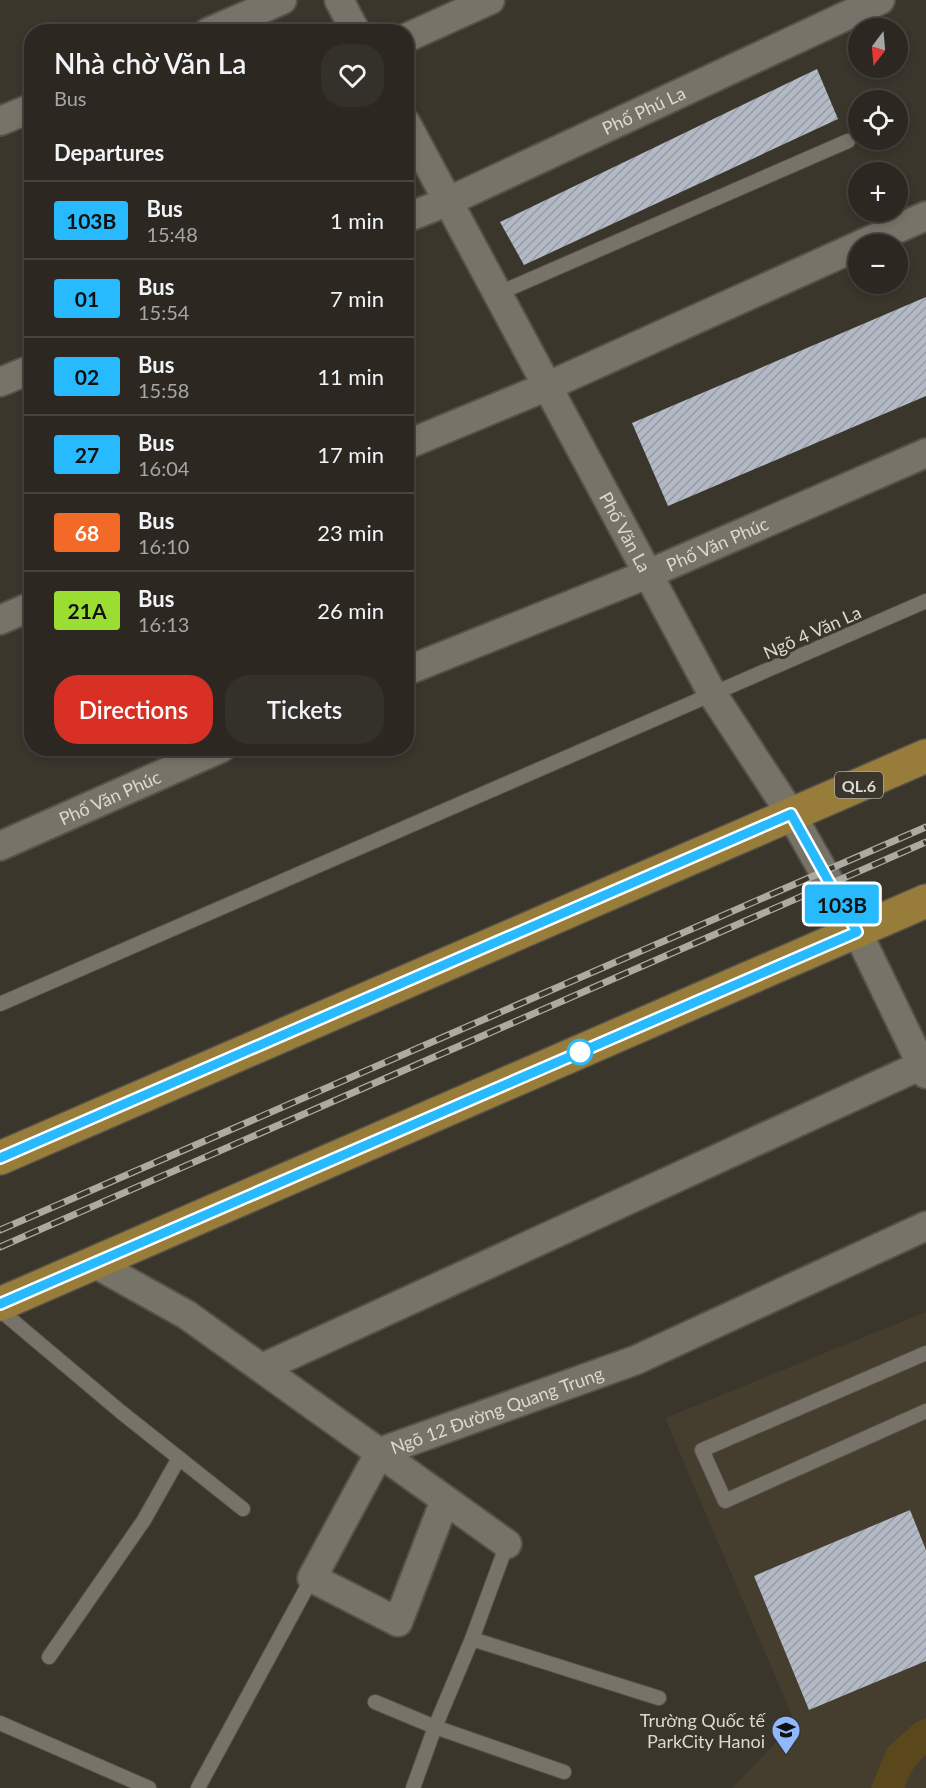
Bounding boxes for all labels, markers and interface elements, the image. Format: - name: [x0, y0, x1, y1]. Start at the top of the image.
- north arrow: [848, 18, 908, 78]
- map controls: [848, 18, 908, 294]
- button: heart: [321, 44, 384, 107]
- text: Nhà chờ Văn La: [54, 46, 246, 80]
- street label: Phố Phú La: [599, 81, 689, 139]
- text: Bus: [54, 86, 87, 110]
- button: locate: [848, 90, 908, 150]
- text: Departures: [54, 139, 164, 166]
- button: +: [848, 162, 908, 222]
- text: Bus: [146, 195, 183, 222]
- text: 1 min: [330, 207, 384, 234]
- text: 103B: [66, 208, 116, 233]
- text: 15:48: [146, 222, 198, 246]
- button: −: [848, 234, 908, 294]
- text: Bus: [138, 273, 174, 300]
- text: 7 min: [330, 285, 384, 312]
- text: 01: [75, 286, 99, 311]
- text: 15:54: [138, 300, 189, 324]
- text: Bus: [138, 351, 174, 378]
- text: 11 min: [317, 363, 384, 390]
- text: 02: [75, 364, 99, 389]
- text: 15:58: [138, 378, 189, 402]
- text: Bus: [138, 429, 174, 456]
- text: 17 min: [317, 441, 384, 468]
- text: 27: [75, 442, 99, 467]
- text: 16:04: [138, 456, 189, 480]
- street label: Phố Văn La: [595, 488, 656, 576]
- text: Bus: [138, 507, 174, 534]
- street label: Phố Văn Phúc: [663, 512, 772, 576]
- text: 23 min: [317, 519, 384, 546]
- text: 68: [75, 520, 99, 545]
- text: 16:10: [138, 534, 189, 558]
- text: Bus: [138, 585, 174, 612]
- text: 26 min: [317, 597, 384, 624]
- text: 21A: [68, 598, 106, 623]
- street label: Ngõ 4 Văn La: [760, 601, 864, 663]
- text: 16:13: [138, 612, 189, 636]
- button: Directions: [54, 675, 213, 744]
- button: Tickets: [225, 675, 384, 744]
- street label: Phố Văn Phúc: [55, 765, 164, 830]
- road number: QL.6: [835, 772, 883, 798]
- line badge: 103B: [800, 884, 884, 924]
- text: 103B: [817, 892, 867, 917]
- unlabelled marker: [567, 1039, 593, 1065]
- street label: Ngõ 12 Đường Quang Trung: [387, 1362, 606, 1458]
- place label: Trường Quốc tế ParkCity Hanoi: [640, 1709, 766, 1752]
- school or university icon: Trường Quốc tế ParkCity Hanoi: [770, 1714, 802, 1756]

